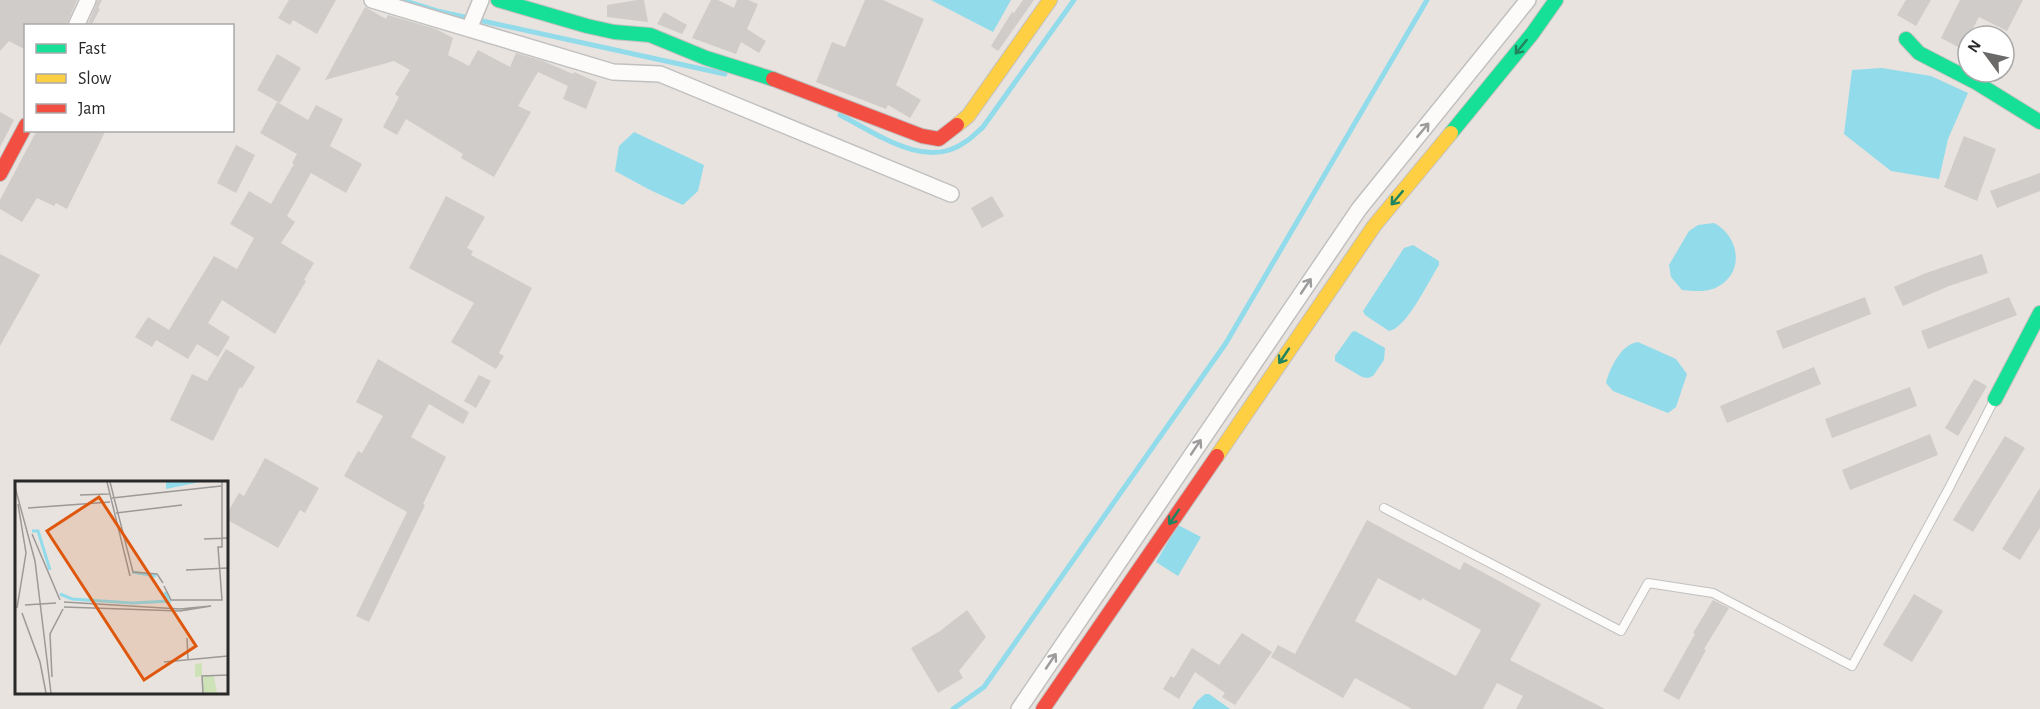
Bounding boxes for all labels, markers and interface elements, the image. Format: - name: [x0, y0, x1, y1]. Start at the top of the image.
- legend: [24, 24, 234, 132]
- north arrow: [1956, 24, 2016, 84]
- text: N: [1965, 37, 1984, 55]
- one-way arrow: [1514, 39, 1528, 54]
- text: Fast: [78, 40, 106, 58]
- text: Slow: [78, 70, 111, 88]
- text: Jam: [78, 100, 106, 118]
- one-way arrow: [1416, 122, 1429, 138]
- one-way arrow: [1390, 190, 1404, 205]
- one-way arrow: [1300, 278, 1312, 295]
- one-way arrow: [1278, 348, 1290, 364]
- one-way arrow: [1190, 439, 1203, 456]
- inset map: [15, 481, 228, 694]
- one-way arrow: [1168, 509, 1180, 525]
- one-way arrow: [1045, 652, 1058, 669]

